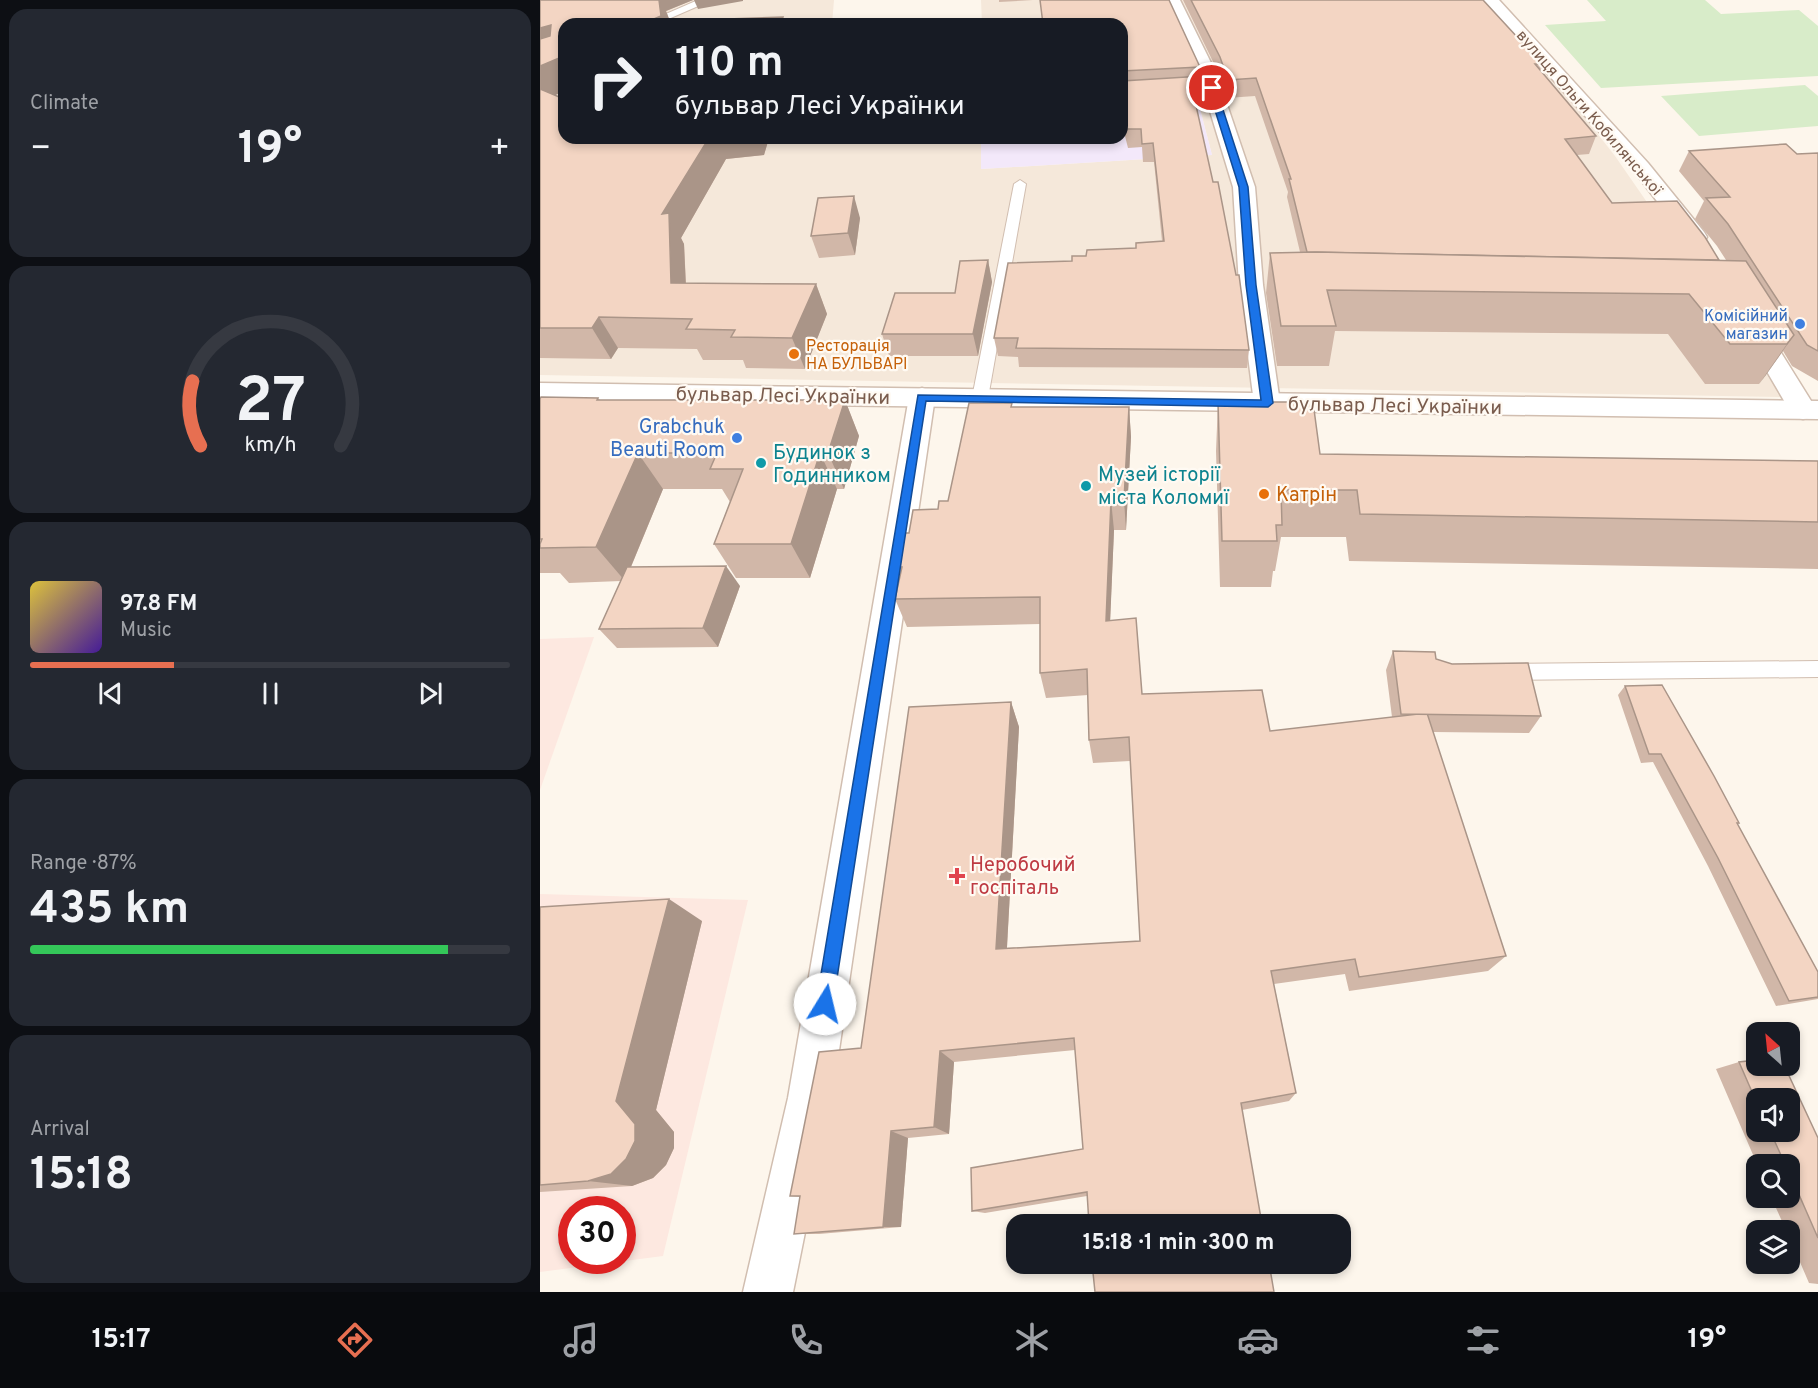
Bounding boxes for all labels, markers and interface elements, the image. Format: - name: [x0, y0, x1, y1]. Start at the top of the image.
- street label: вулиця Ольги Кобилянської: [1511, 26, 1666, 201]
- text: 110 m: [675, 38, 784, 91]
- icon: right: [576, 42, 654, 120]
- pin: [1186, 62, 1237, 113]
- icon: arrive: [1195, 71, 1228, 104]
- text: бульвар Лесі Українки: [675, 90, 965, 124]
- text: Climate: [30, 91, 99, 117]
- text: 19°: [238, 122, 302, 179]
- text: −: [30, 129, 51, 171]
- text: +: [489, 129, 510, 171]
- place label: Комісійний магазин: [1704, 307, 1788, 345]
- marker: Комісійний магазин: [1793, 317, 1807, 331]
- place label: Ресторація НА БУЛЬВАРІ: [806, 337, 908, 375]
- marker: Ресторація НА БУЛЬВАРІ: [787, 347, 801, 361]
- text: 27: [234, 366, 306, 445]
- street label: бульвар Лесі Українки: [676, 382, 890, 412]
- street label: бульвар Лесі Українки: [1288, 392, 1502, 422]
- place label: Grabchuk Beauti Room: [610, 415, 725, 464]
- marker: Grabchuk Beauti Room: [730, 431, 744, 445]
- text: km/h: [244, 433, 296, 460]
- place label: Будинок з Годинником: [773, 441, 891, 490]
- marker: Будинок з Годинником: [754, 456, 768, 470]
- place label: Музей історії міста Коломиї: [1098, 463, 1230, 512]
- marker: Музей історії міста Коломиї: [1079, 479, 1093, 493]
- place label: Катрін: [1276, 483, 1337, 509]
- marker: Катрін: [1257, 487, 1271, 501]
- text: 97.8 FM: [120, 591, 197, 618]
- text: Music: [120, 618, 172, 644]
- icon: previous: [94, 677, 127, 710]
- icon: pause: [254, 677, 287, 710]
- icon: next: [414, 677, 447, 710]
- text: Range · 87%: [30, 851, 137, 877]
- place label: Неробочий госпіталь: [970, 853, 1075, 902]
- marker: Неробочий госпіталь: [948, 867, 966, 885]
- text: 435 km: [30, 882, 189, 939]
- position arrow: [793, 972, 857, 1036]
- north arrow: [1746, 1022, 1800, 1076]
- map controls: [1746, 1022, 1800, 1274]
- button: sound: [1746, 1088, 1800, 1142]
- text: Arrival: [30, 1117, 90, 1143]
- text: 15:18: [30, 1148, 133, 1205]
- button: search: [1746, 1154, 1800, 1208]
- speed limit sign: 30: [558, 1196, 636, 1274]
- button: layers: [1746, 1220, 1800, 1274]
- text: 15:18 · 1 min · 300 m: [1083, 1230, 1274, 1257]
- icon: directions: [334, 1319, 376, 1361]
- icon: music: [560, 1319, 602, 1361]
- icon: phone: [785, 1319, 827, 1361]
- icon: climate: [1011, 1319, 1053, 1361]
- icon: car: [1237, 1319, 1279, 1361]
- icon: filters: [1462, 1319, 1504, 1361]
- text: 15:17: [92, 1323, 151, 1357]
- text: 19°: [1688, 1323, 1726, 1357]

